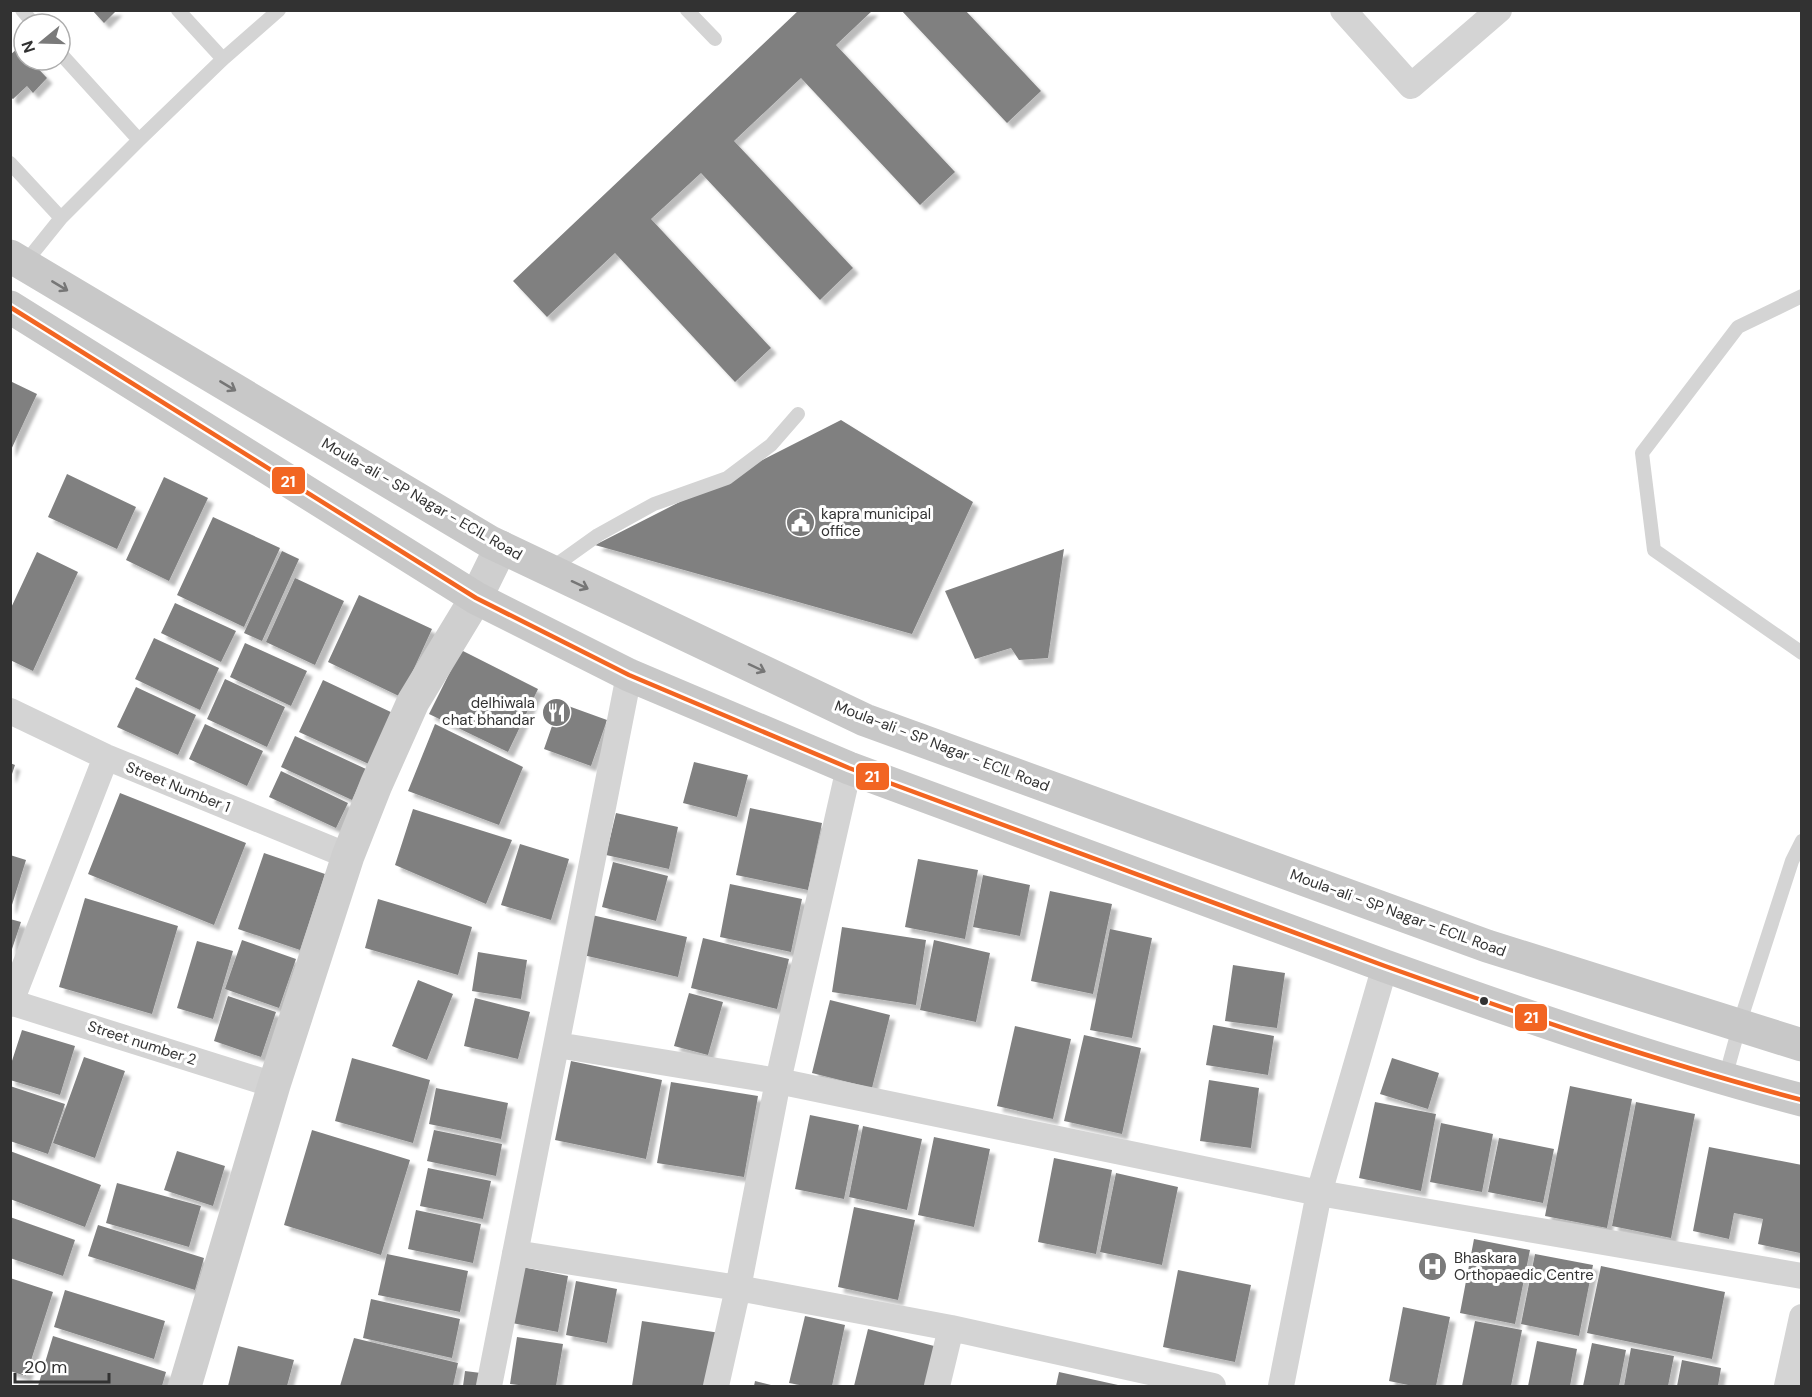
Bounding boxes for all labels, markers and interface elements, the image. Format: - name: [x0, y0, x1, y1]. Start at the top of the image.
- north arrow: [12, 12, 72, 72]
- text: N: [16, 38, 40, 56]
- one-way arrow: [51, 281, 69, 292]
- one-way arrow: [219, 380, 236, 392]
- street label: Moula-ali - SP Nagar - ECIL Road: [318, 433, 526, 565]
- line badge: 21: [271, 466, 306, 495]
- text: 21: [280, 471, 296, 492]
- place label: kapra municipal office: [821, 504, 931, 541]
- public building icon: kapra municipal office: [784, 507, 816, 539]
- one-way arrow: [571, 580, 589, 591]
- one-way arrow: [747, 663, 765, 675]
- place label: delhiwala chat bhandar: [442, 693, 535, 730]
- restaurant icon: delhiwala chat bhandar: [540, 696, 572, 728]
- street label: Moula-ali - SP Nagar - ECIL Road: [832, 696, 1052, 796]
- street label: Street Number 1: [123, 757, 233, 817]
- line badge: 21: [855, 762, 890, 791]
- text: 21: [864, 766, 880, 787]
- street label: Moula-ali - SP Nagar - ECIL Road: [1287, 865, 1509, 961]
- unlabelled marker: [1478, 995, 1490, 1007]
- line badge: 21: [1514, 1003, 1548, 1032]
- text: 21: [1523, 1007, 1539, 1028]
- street label: Street number 2: [85, 1016, 199, 1070]
- place label: Bhaskara Orthopaedic Centre: [1454, 1248, 1594, 1285]
- hospital icon: Bhaskara Orthopaedic Centre: [1417, 1251, 1449, 1283]
- scale bar: [15, 1346, 110, 1384]
- text: 20 m: [24, 1355, 67, 1379]

